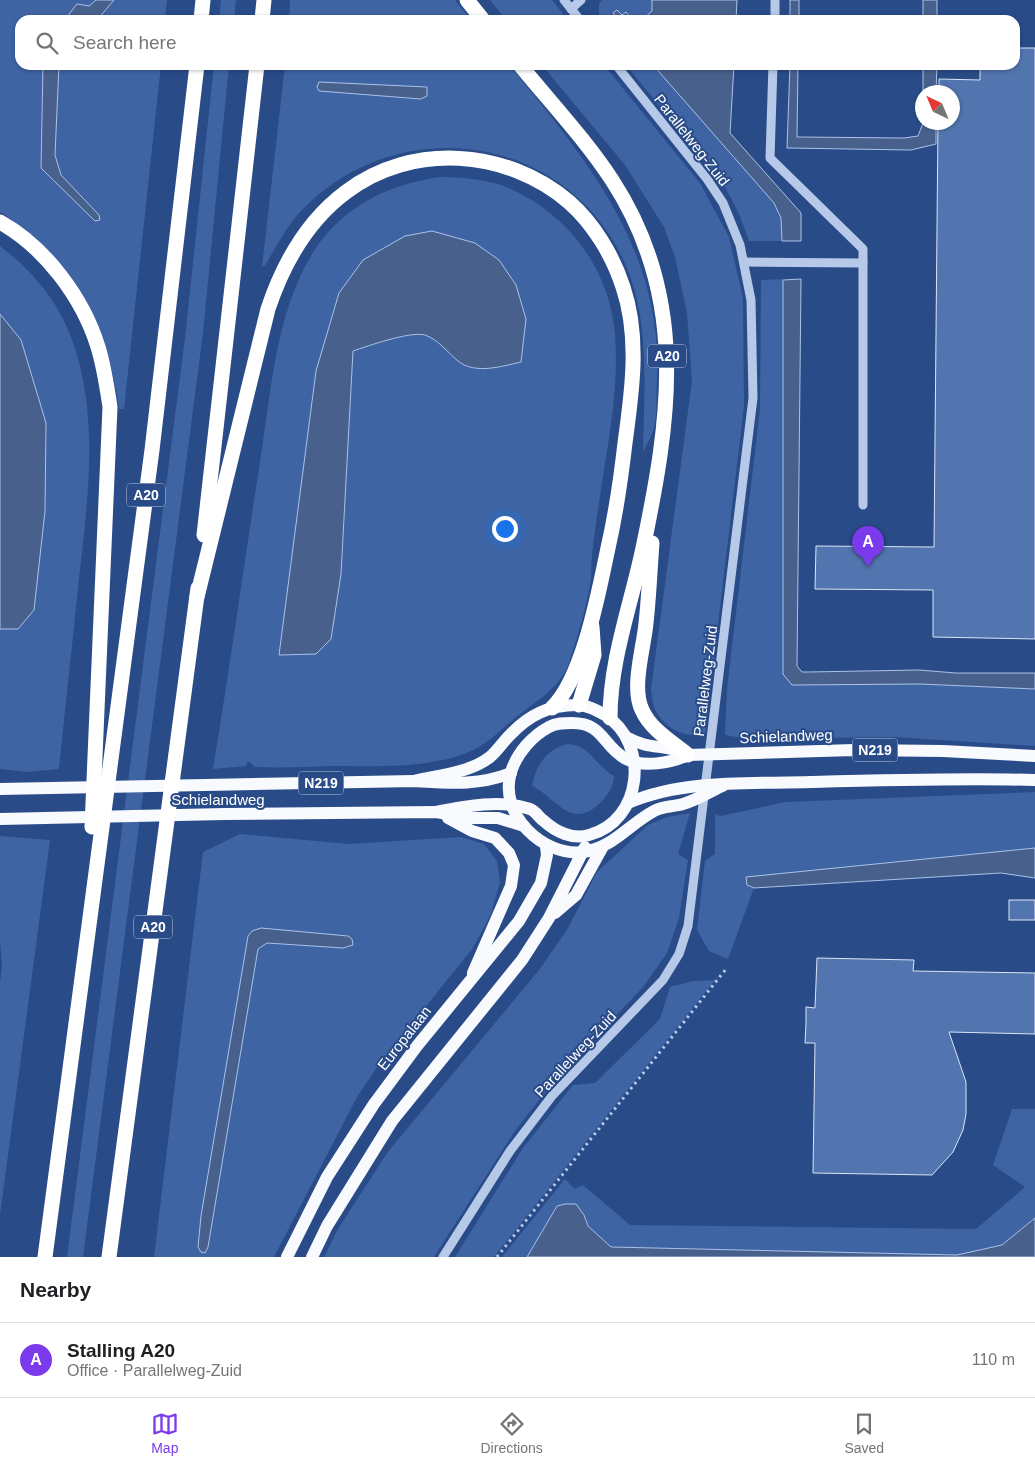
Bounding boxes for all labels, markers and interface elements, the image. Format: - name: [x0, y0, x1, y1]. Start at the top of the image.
- search box: [15, 15, 1020, 70]
- icon: search: [33, 29, 61, 57]
- text: Search here: [73, 32, 177, 53]
- north arrow: [915, 85, 960, 130]
- street label: Parallelweg-Zuid: [651, 91, 733, 189]
- road number: A20: [648, 344, 686, 368]
- road number: A20: [127, 484, 165, 506]
- your location: [492, 516, 518, 542]
- pin: A: [852, 526, 884, 567]
- street label: Parallelweg-Zuid: [690, 625, 720, 737]
- street label: Schielandweg: [739, 726, 833, 746]
- road number: N219: [852, 738, 898, 762]
- road number: N219: [298, 771, 344, 794]
- street label: Schielandweg: [171, 791, 265, 808]
- road number: A20: [134, 916, 172, 939]
- street label: Europalaan: [374, 1003, 434, 1073]
- street label: Parallelweg-Zuid: [531, 1007, 619, 1101]
- text: Nearby: [20, 1278, 91, 1301]
- text: Stalling A20: [67, 1340, 175, 1361]
- text: A: [30, 1351, 42, 1368]
- text: 110 m: [972, 1351, 1015, 1368]
- text: Office · Parallelweg-Zuid: [67, 1362, 242, 1379]
- tab: Map: [151, 1410, 179, 1456]
- tab: Directions: [481, 1410, 543, 1456]
- tab: Saved: [844, 1410, 884, 1456]

